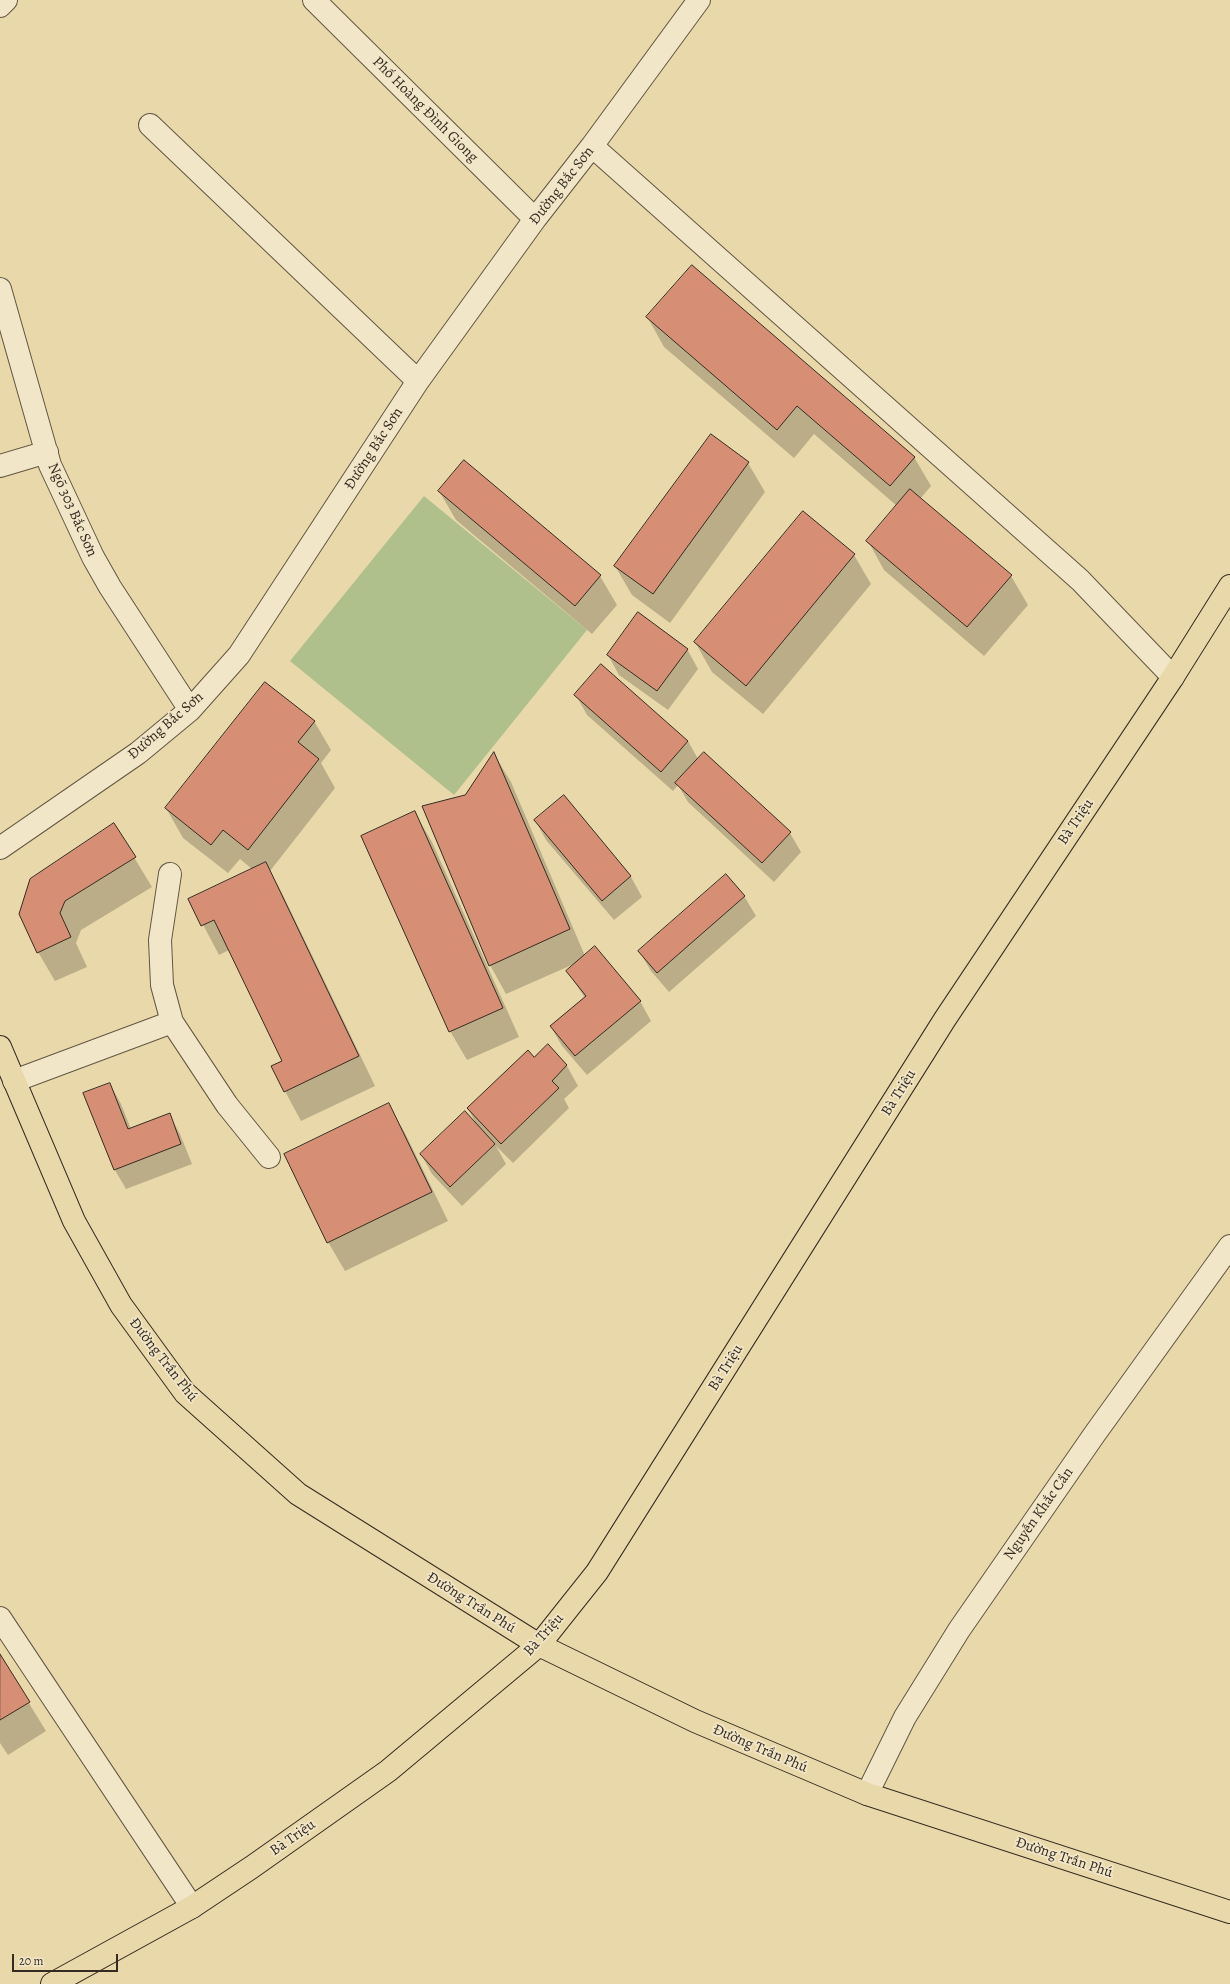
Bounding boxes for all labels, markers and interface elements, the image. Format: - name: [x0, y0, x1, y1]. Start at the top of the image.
- street label: Phố Hoàng Đình Giong: [368, 53, 482, 167]
- street label: Đường Bắc Sơn: [526, 143, 598, 229]
- street label: Đường Bắc Sơn: [341, 405, 407, 493]
- street label: Ngõ 303 Bắc Sơn: [43, 460, 101, 560]
- street label: Đường Bắc Sơn: [124, 688, 208, 764]
- street label: Bà Triệu: [1054, 796, 1098, 848]
- street label: Bà Triệu: [878, 1066, 920, 1120]
- street label: Đường Trần Phú: [125, 1315, 201, 1405]
- street label: Bà Triệu: [705, 1341, 747, 1395]
- street label: Nguyễn Khắc Cần: [1000, 1464, 1078, 1564]
- street label: Đường Trần Phú: [423, 1569, 519, 1637]
- street label: Bà Triệu: [520, 1610, 568, 1660]
- street label: Đường Trần Phú: [710, 1721, 810, 1777]
- street label: Bà Triệu: [267, 1816, 319, 1860]
- street label: Đường Trần Phú: [1013, 1834, 1115, 1882]
- scale bar: [14, 1946, 120, 1972]
- text: 20 m: [19, 1953, 43, 1969]

